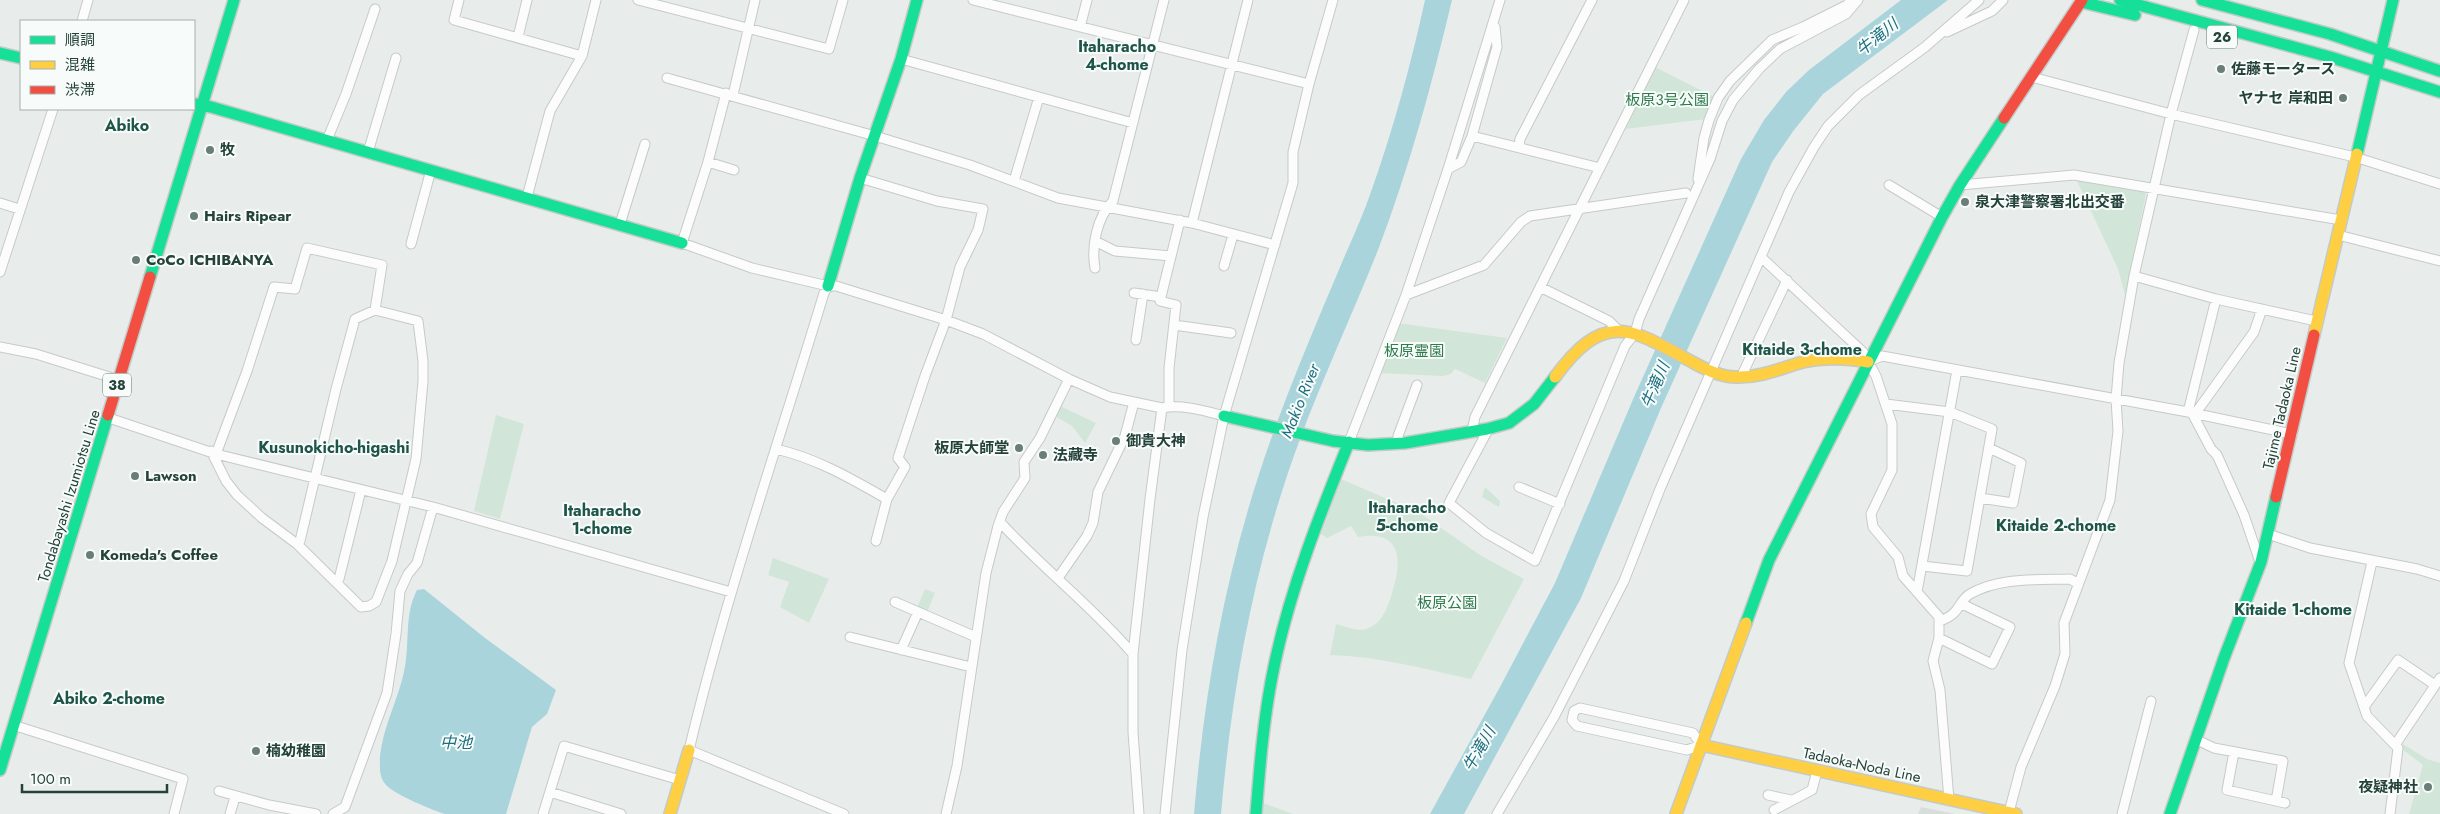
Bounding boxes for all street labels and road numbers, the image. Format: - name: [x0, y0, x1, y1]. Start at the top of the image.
- road number: 26: [2207, 26, 2237, 48]
- street label: Tajime Tadaoka Line: [2257, 344, 2307, 472]
- road number: 38: [103, 374, 131, 396]
- street label: Tondabayashi Izumiotsu Line: [32, 407, 106, 585]
- street label: Tadaoka-Noda Line: [1801, 742, 1923, 788]

